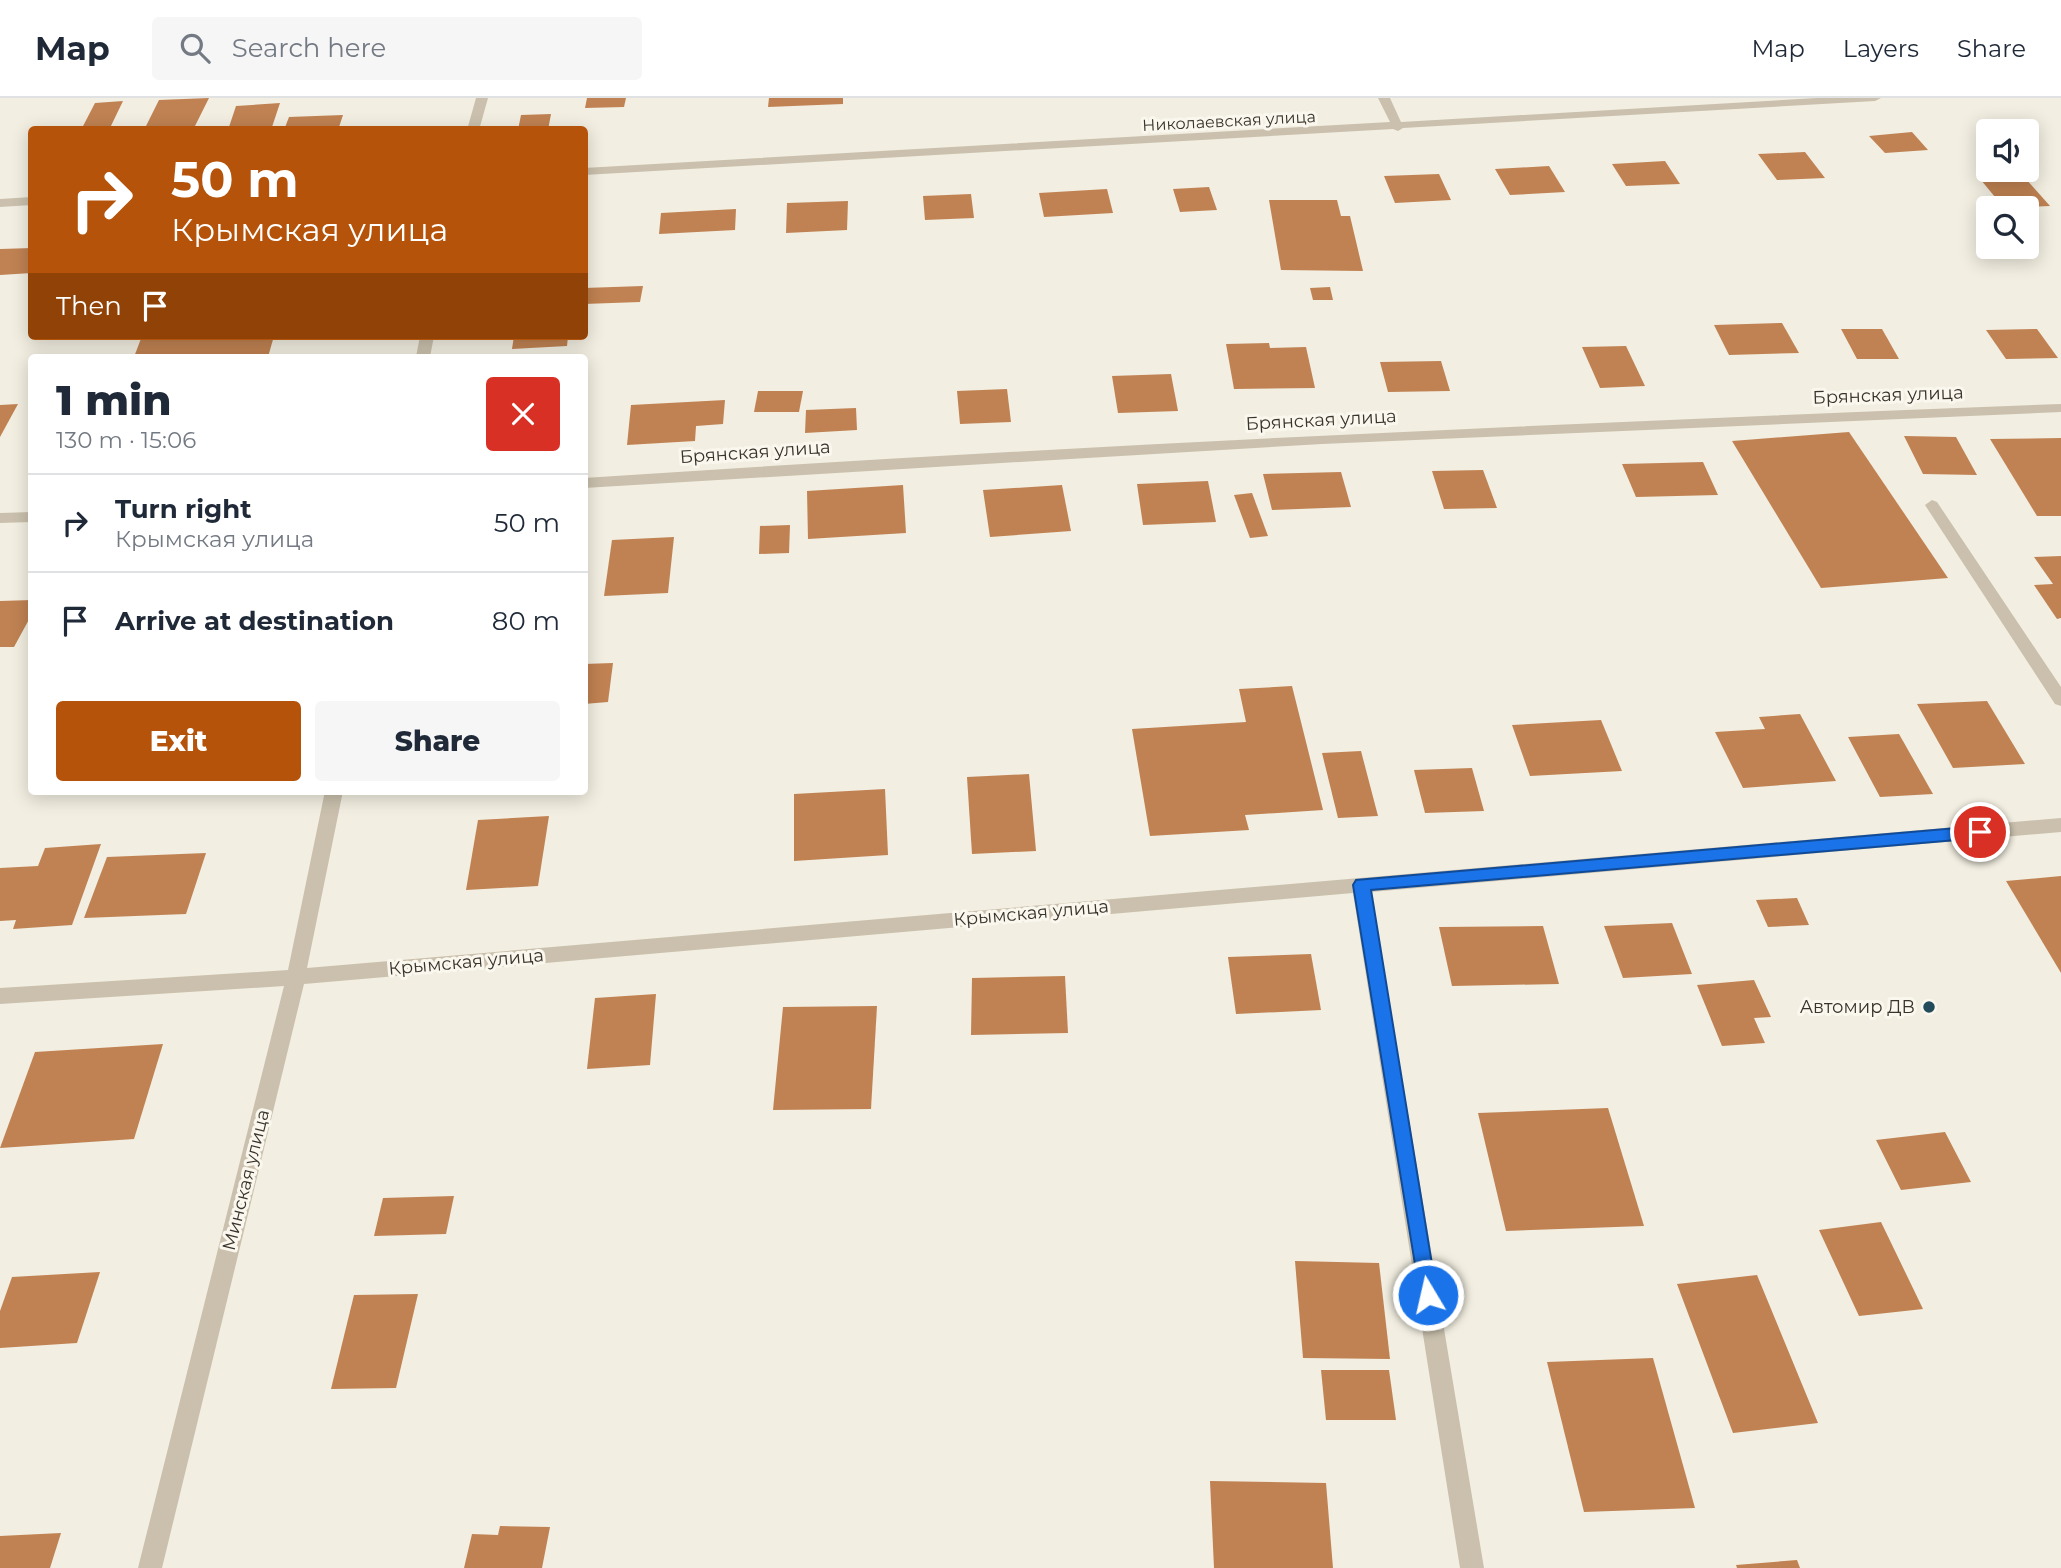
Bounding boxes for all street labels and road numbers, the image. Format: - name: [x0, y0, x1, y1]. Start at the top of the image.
- street label: Николаевская улица: [1142, 107, 1316, 135]
- street label: Брянская улица: [1812, 381, 1964, 409]
- street label: Брянская улица: [1245, 405, 1397, 435]
- street label: Брянская улица: [679, 436, 831, 468]
- street label: Крымская улица: [952, 895, 1110, 931]
- street label: Крымская улица: [387, 944, 545, 980]
- street label: Минская улица: [218, 1107, 274, 1253]

